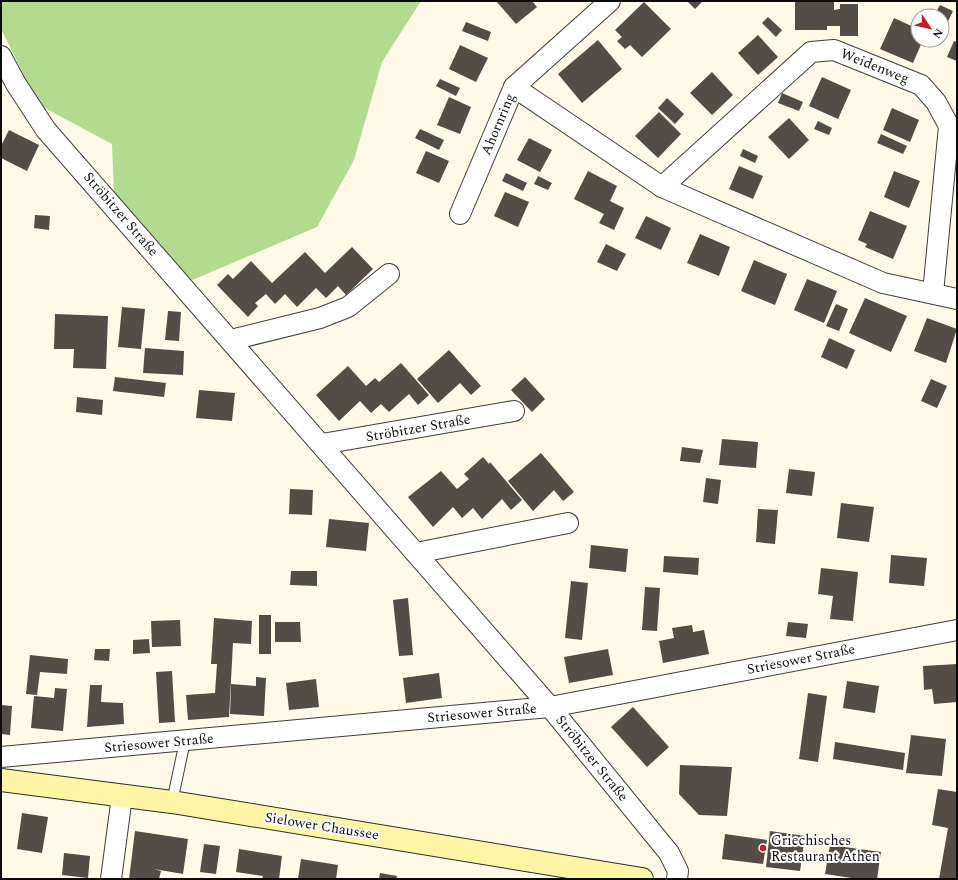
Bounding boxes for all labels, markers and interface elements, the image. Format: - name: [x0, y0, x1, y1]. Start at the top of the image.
- north arrow: [910, 8, 950, 48]
- text: N: [928, 25, 947, 42]
- street label: Weidenweg: [838, 43, 912, 89]
- street label: Ahornring: [476, 90, 520, 158]
- street label: Ströbitzer Straße: [78, 167, 164, 261]
- street label: Ströbitzer Straße: [364, 408, 472, 448]
- street label: Striesower Straße: [745, 638, 857, 680]
- street label: Striesower Straße: [426, 698, 538, 728]
- street label: Ströbitzer Straße: [551, 710, 634, 806]
- street label: Striesower Straße: [103, 728, 215, 758]
- street label: Sielower Chaussee: [264, 807, 381, 845]
- place label: Griechisches Restaurant Athen: [771, 830, 880, 867]
- marker: Griechisches Restaurant Athen: [758, 843, 768, 853]

